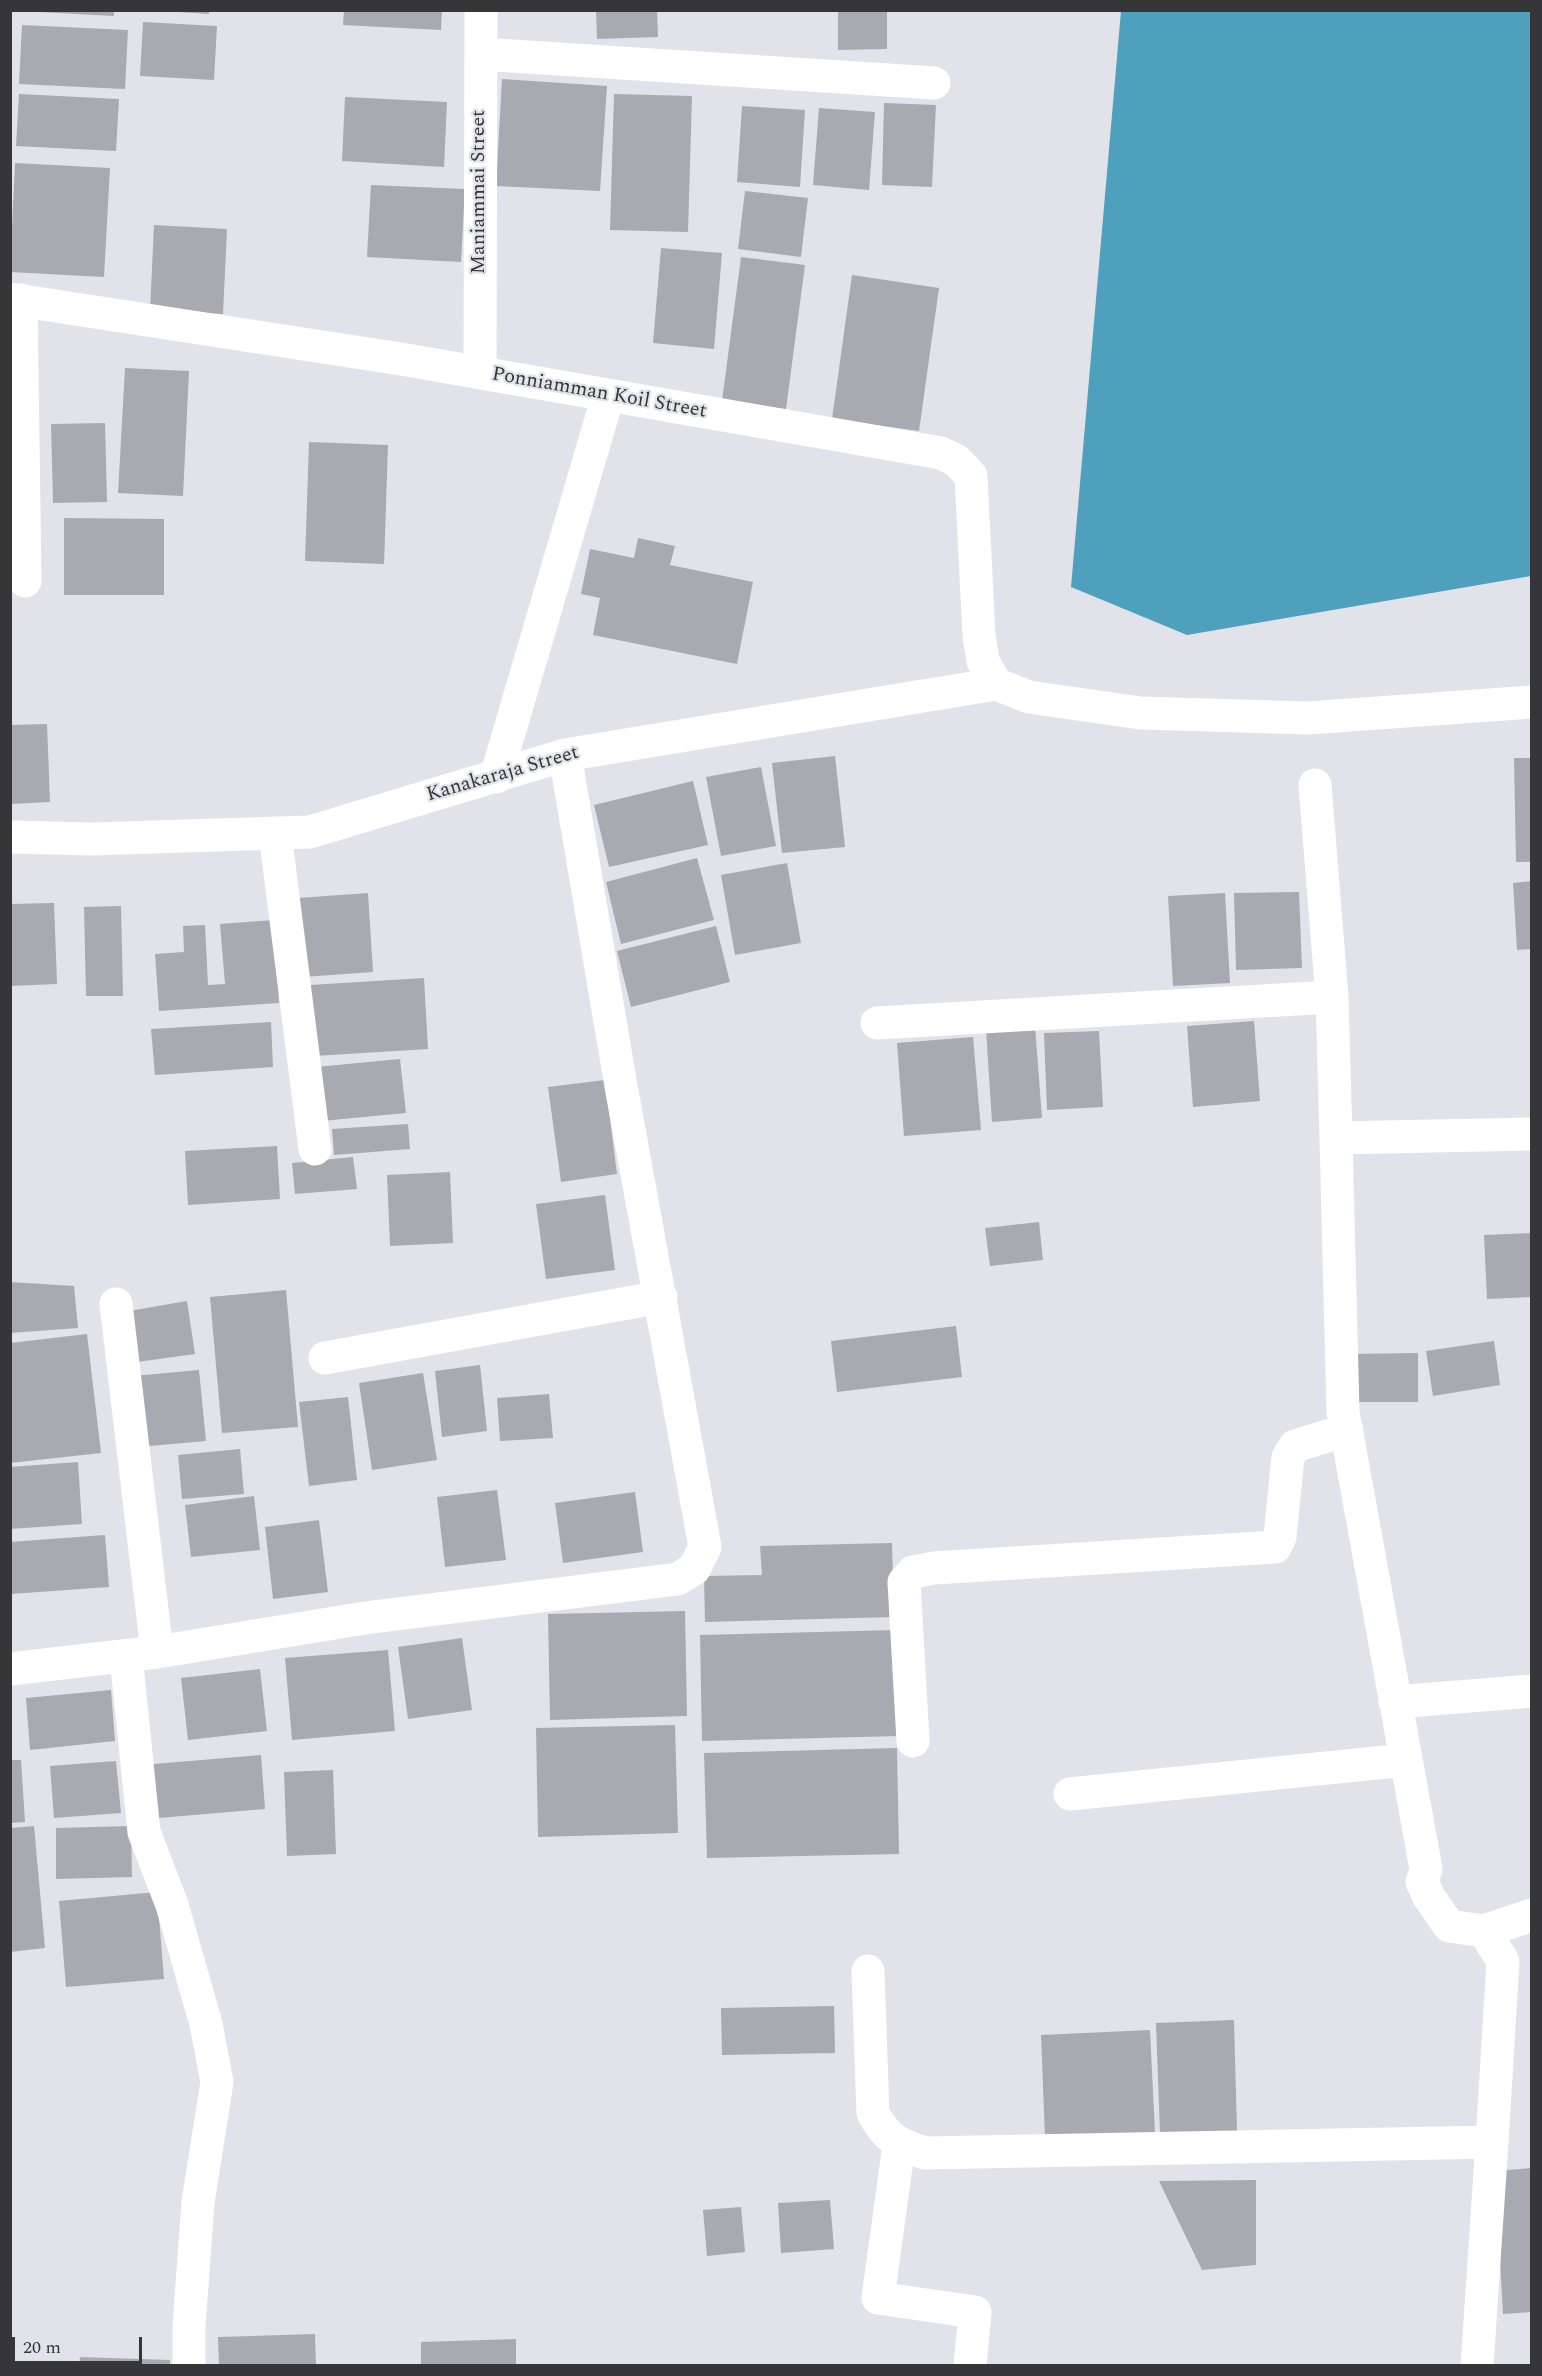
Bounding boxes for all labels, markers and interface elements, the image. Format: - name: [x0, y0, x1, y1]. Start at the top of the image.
- street label: Maniammai Street: [468, 110, 492, 274]
- street label: Ponniamman Koil Street: [490, 363, 708, 425]
- street label: Kanakaraja Street: [424, 742, 582, 808]
- scale bar: [15, 2325, 146, 2363]
- text: 20 m: [23, 2334, 61, 2361]

